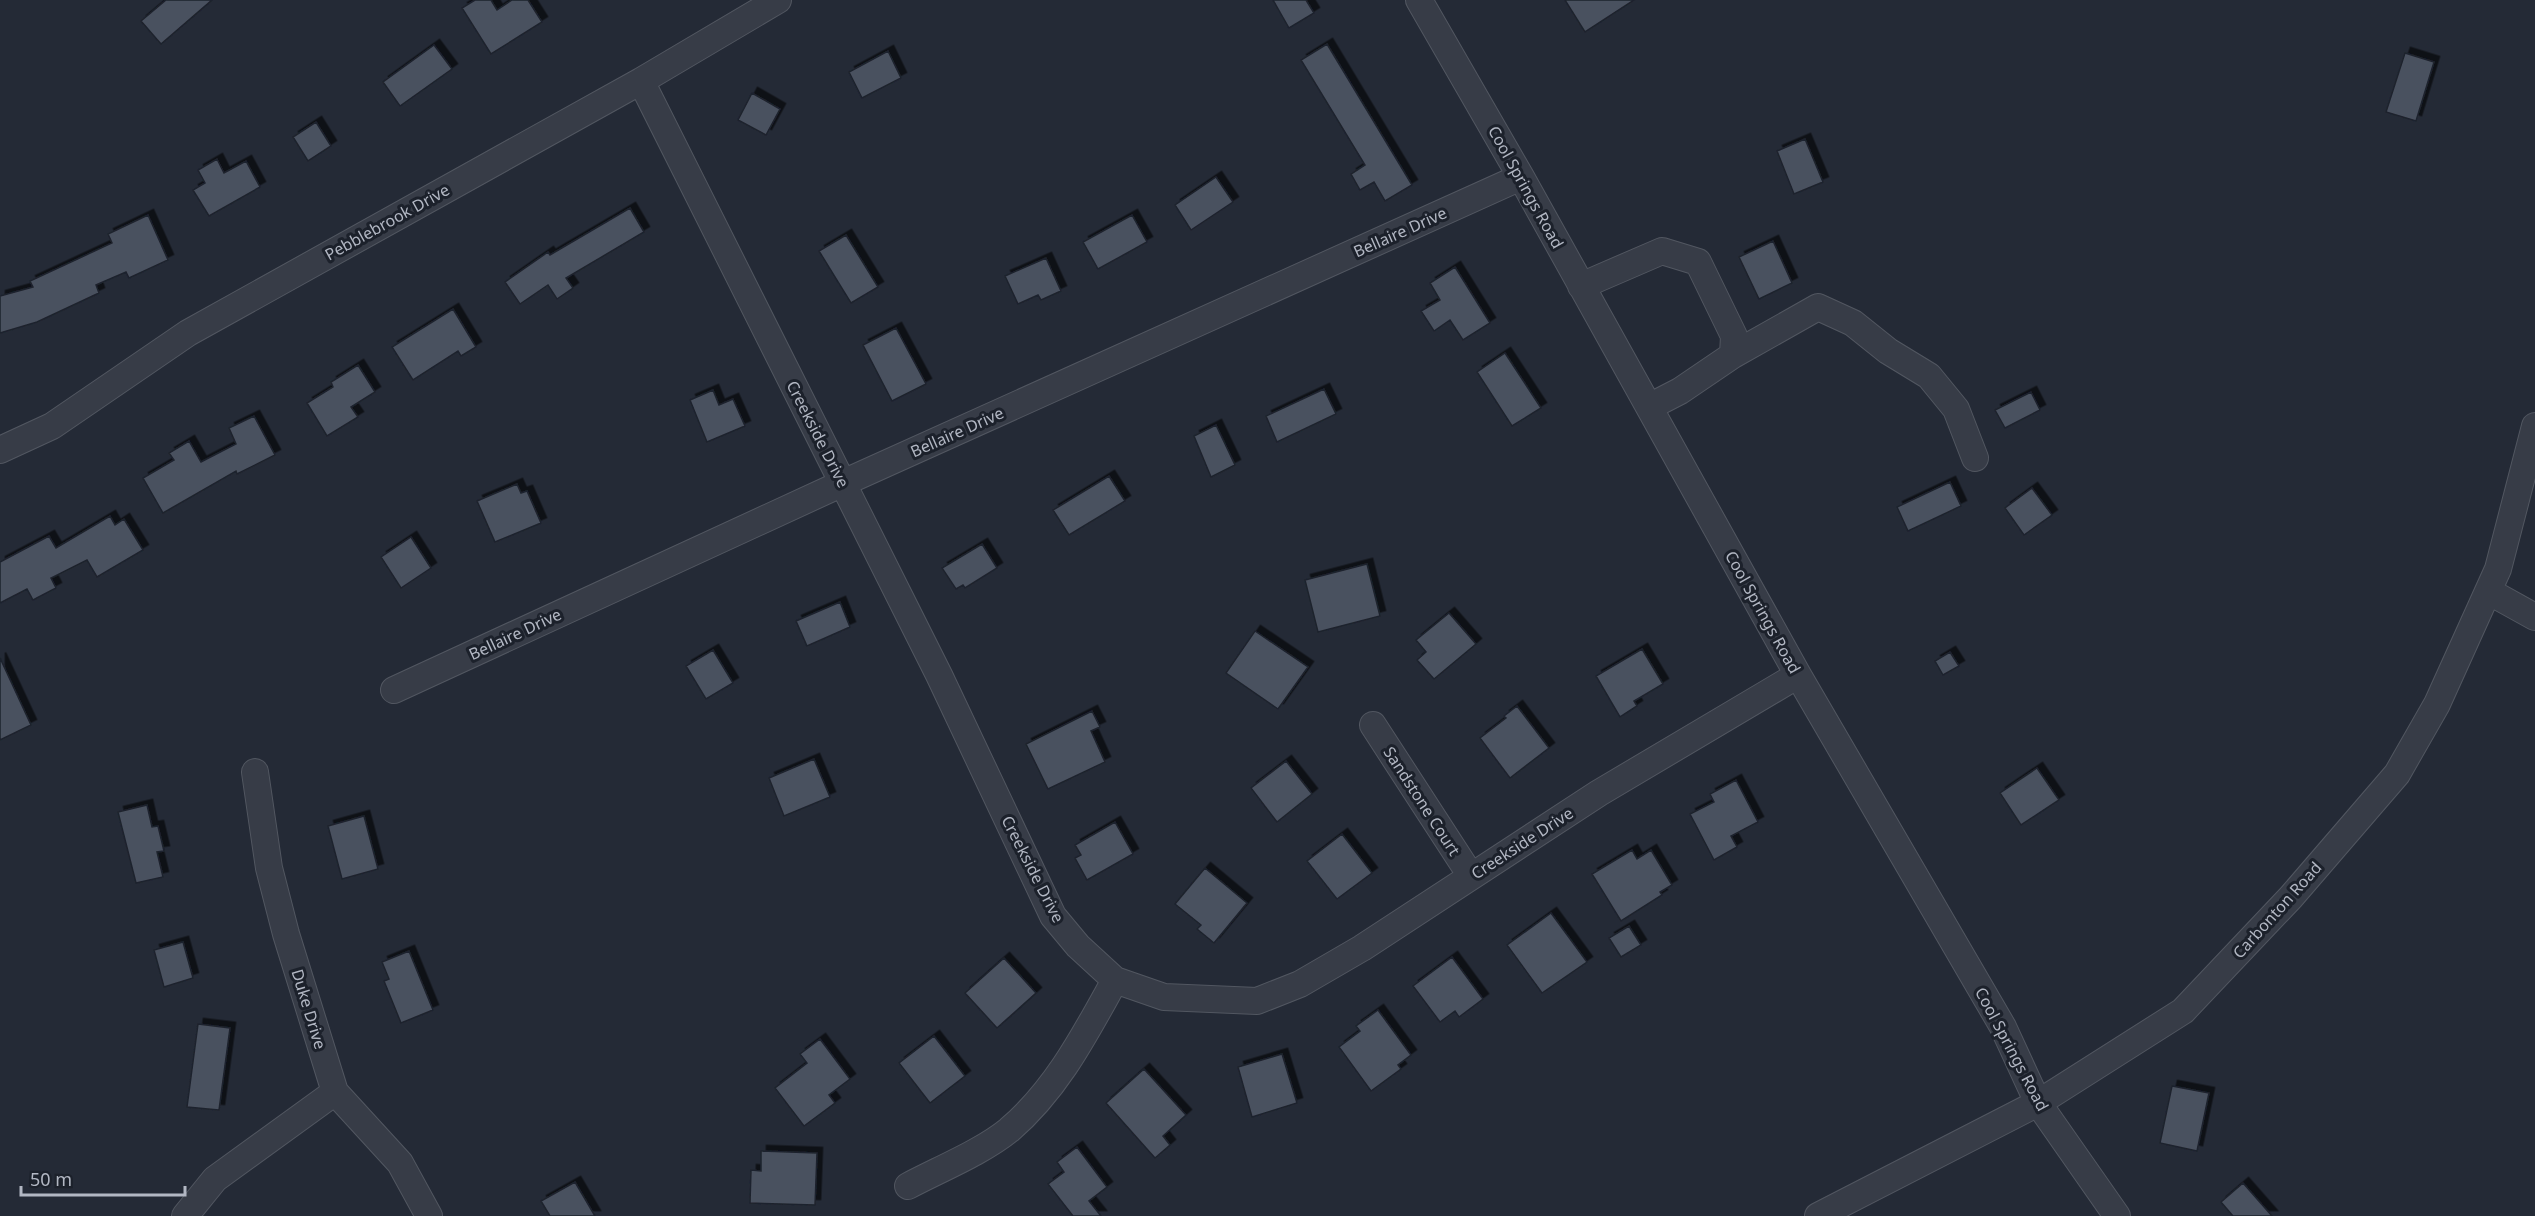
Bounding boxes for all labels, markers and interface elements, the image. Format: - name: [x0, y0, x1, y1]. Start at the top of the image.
- street label: Cool Springs Road: [1483, 122, 1569, 252]
- street label: Pebblebrook Drive: [321, 179, 453, 265]
- street label: Bellaire Drive: [1350, 202, 1450, 262]
- street label: Creekside Drive: [782, 377, 854, 491]
- street label: Bellaire Drive: [907, 402, 1007, 462]
- street label: Cool Springs Road: [1720, 547, 1806, 677]
- street label: Bellaire Drive: [465, 603, 565, 665]
- street label: Sandstone Court: [1379, 742, 1466, 860]
- street label: Creekside Drive: [1467, 802, 1577, 884]
- street label: Creekside Drive: [997, 812, 1069, 926]
- street label: Carbonton Road: [2228, 857, 2326, 963]
- street label: Duke Drive: [286, 966, 332, 1052]
- street label: Cool Springs Road: [1970, 983, 2054, 1115]
- scale bar: [21, 1159, 184, 1197]
- text: 50 m: [30, 1167, 72, 1191]

